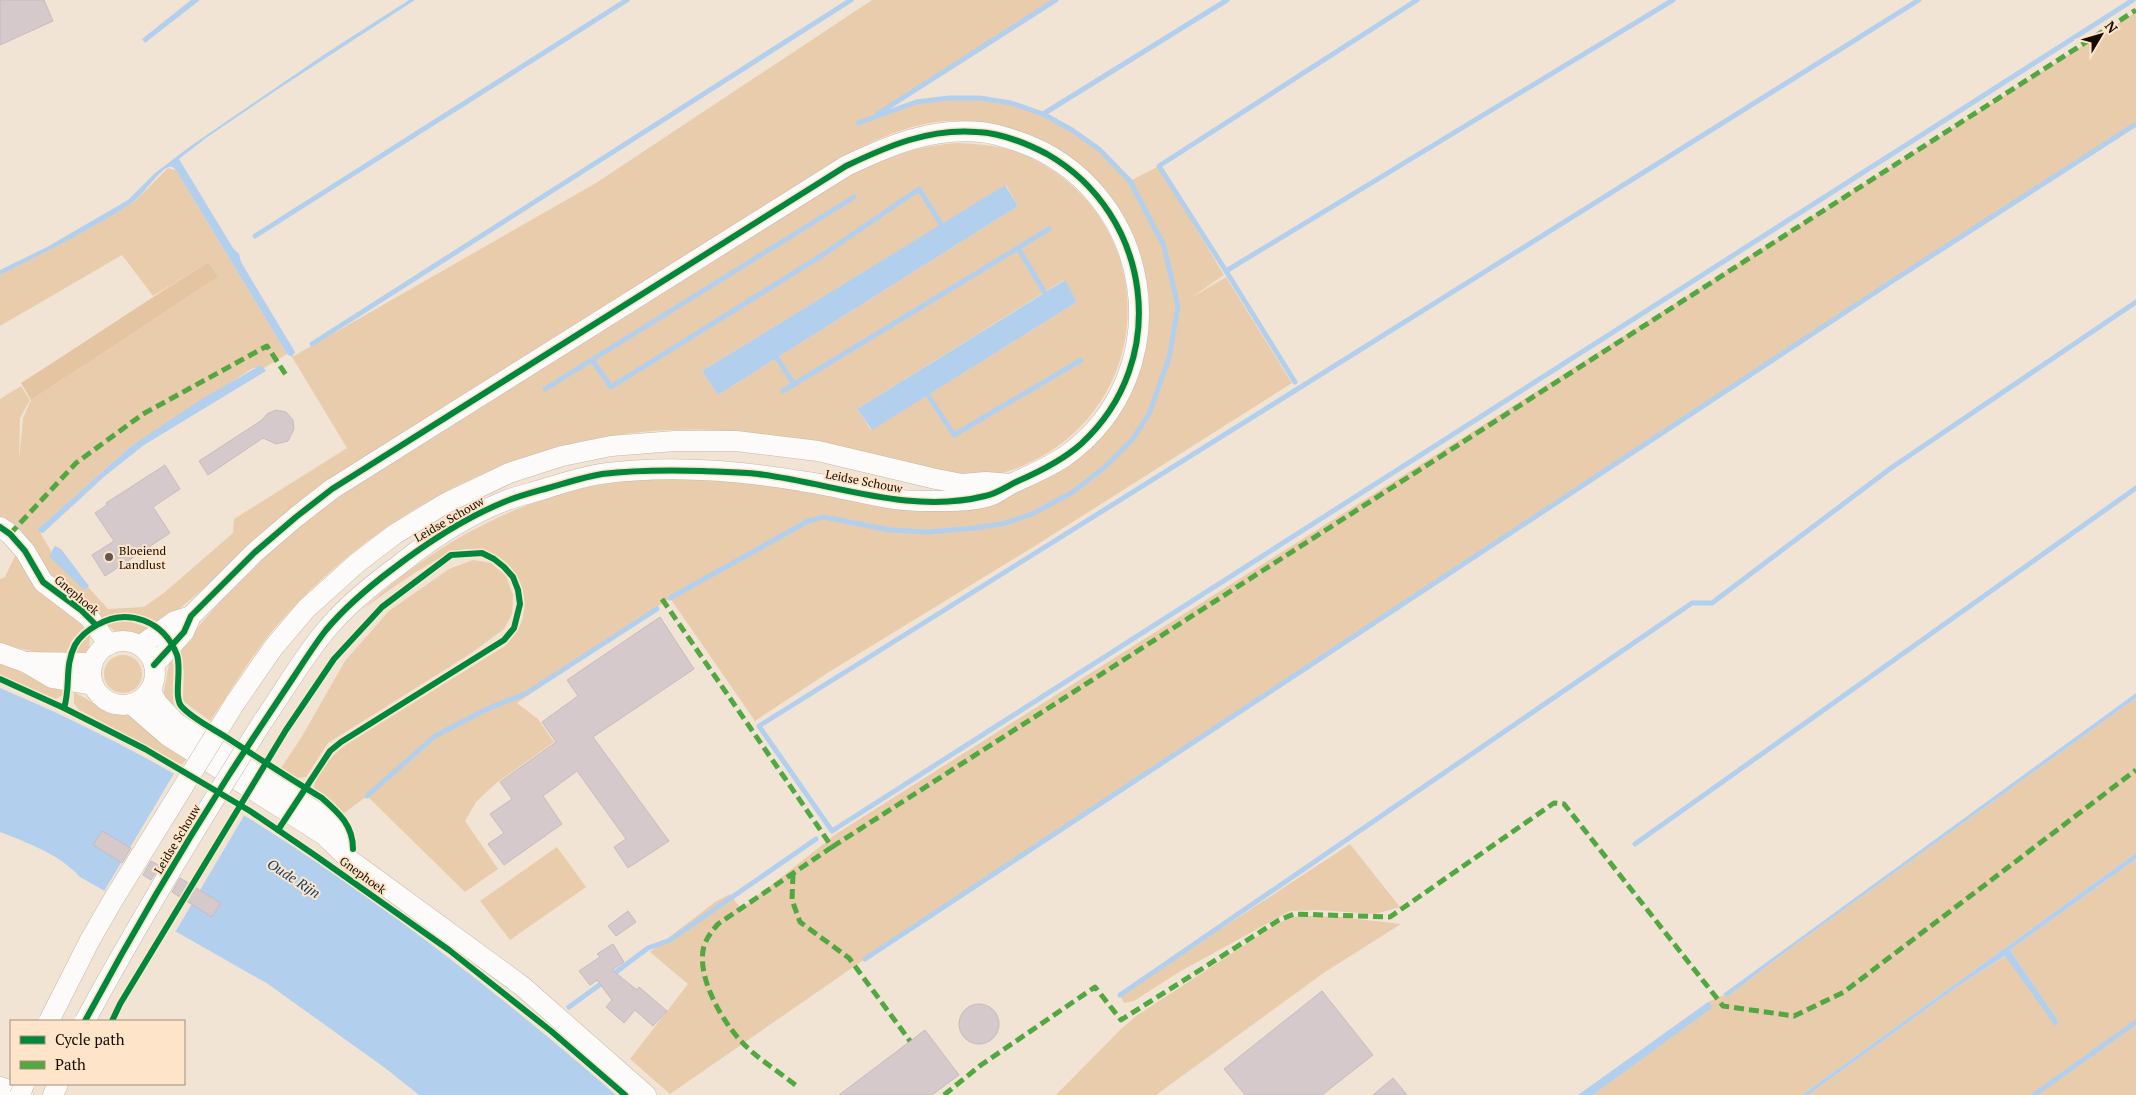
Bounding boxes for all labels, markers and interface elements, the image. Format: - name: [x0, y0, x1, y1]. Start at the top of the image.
- north arrow: [2076, 10, 2126, 60]
- text: N: [2101, 17, 2123, 37]
- street label: Leidse Schouw: [824, 466, 904, 496]
- street label: Leidse Schouw: [411, 493, 487, 545]
- place label: Bloeiend Landlust: [119, 543, 166, 572]
- marker: Bloeiend Landlust: [103, 551, 115, 563]
- street label: Gnephoek: [51, 572, 103, 619]
- street label: Leidse Schouw: [150, 801, 204, 876]
- street label: Gnephoek: [337, 853, 390, 897]
- water label: Oude Rijn: [264, 854, 324, 902]
- legend: [10, 1020, 185, 1085]
- text: Cycle path: [55, 1029, 125, 1049]
- text: Path: [55, 1054, 86, 1074]

